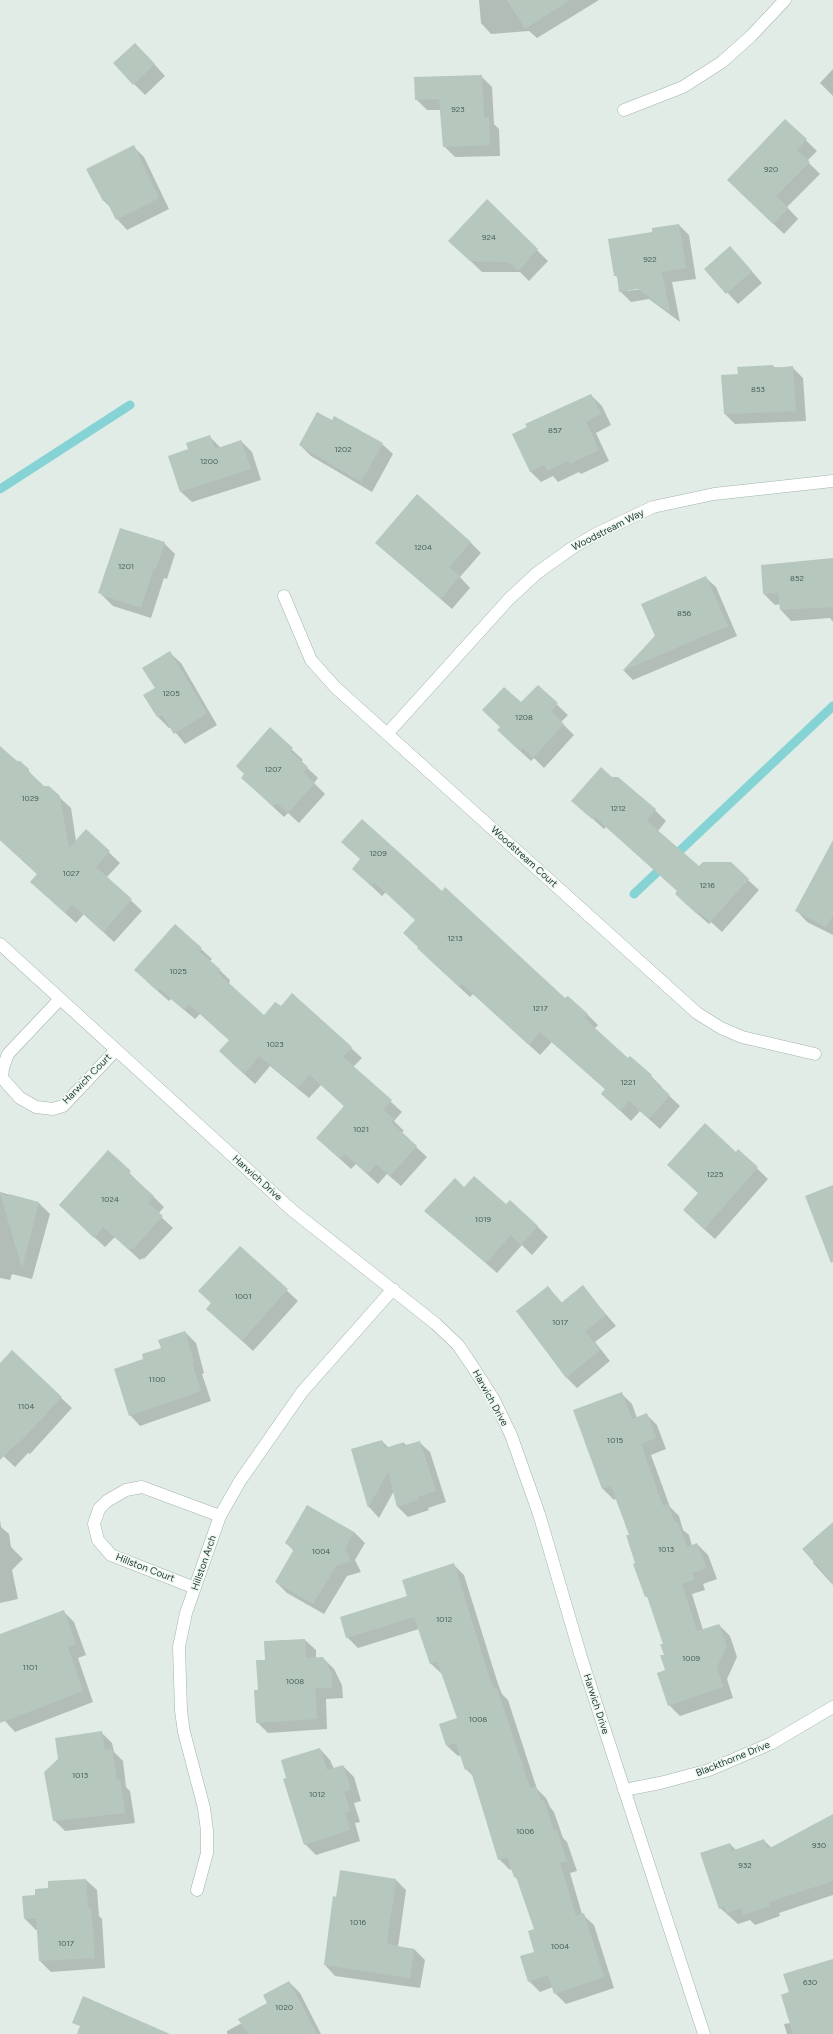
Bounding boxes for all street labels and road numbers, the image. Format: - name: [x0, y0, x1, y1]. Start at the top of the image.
- street label: Woodstream Way: [570, 507, 646, 553]
- street label: Woodstream Court: [488, 824, 560, 890]
- street label: Harwich Court: [60, 1051, 114, 1107]
- street label: Harwich Drive: [230, 1153, 284, 1203]
- street label: Harwich Drive: [470, 1368, 510, 1428]
- street label: Hillston Arch: [189, 1534, 219, 1592]
- street label: Hillston Court: [114, 1551, 176, 1585]
- street label: Harwich Drive: [581, 1672, 611, 1736]
- street label: Blackthorne Drive: [694, 1739, 772, 1779]

